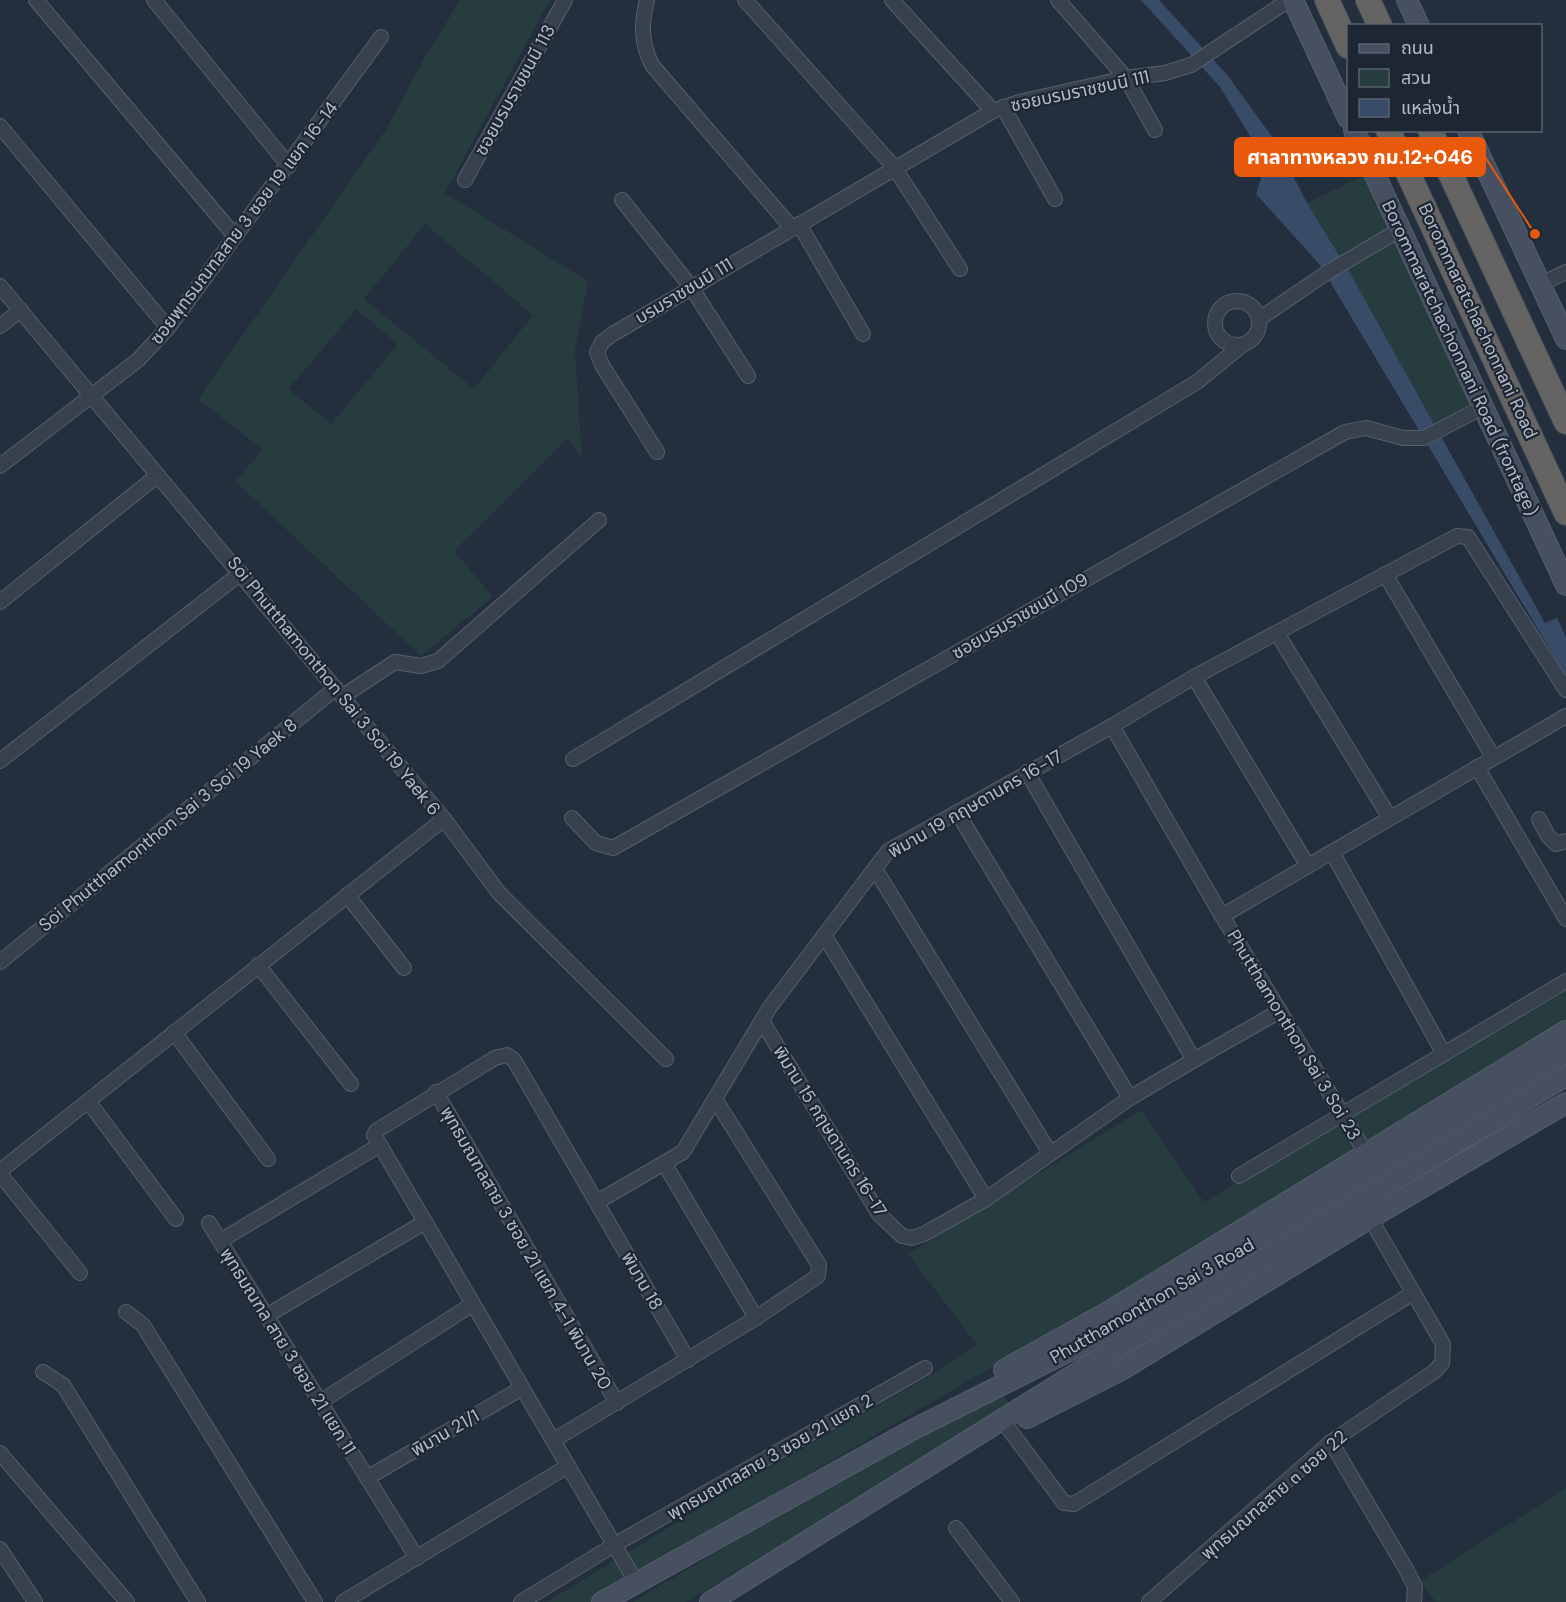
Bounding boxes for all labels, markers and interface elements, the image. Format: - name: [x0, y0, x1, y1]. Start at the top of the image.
- street label: ซอยบรมราชชนนี 113: [469, 20, 561, 160]
- legend: [1347, 24, 1542, 132]
- text: ถนน: [1401, 36, 1434, 60]
- street label: ซอยบรมราชชนนี 111: [1008, 65, 1152, 117]
- text: สวน: [1401, 66, 1431, 90]
- text: แหล่งน้ำ: [1401, 95, 1460, 120]
- street label: ซอยพุทธมณฑลสาย 3 ซอย 19 แยก 16-14: [145, 97, 343, 349]
- callout: ศาลาทางหลวง กม.12+046: [1235, 138, 1485, 176]
- text: ศาลาทางหลวง กม.12+046: [1247, 144, 1473, 170]
- street label: Borommaratchachonnani Road (frontage): [1376, 196, 1544, 520]
- street label: Borommaratchachonnani Road: [1413, 199, 1543, 443]
- street label: บรมราชชนนี 111: [631, 252, 737, 330]
- street label: Soi Phutthamonthon Sai 3 Soi 19 Yaek 6: [222, 551, 446, 821]
- street label: ซอยบรมราชชนนี 109: [947, 567, 1093, 665]
- street label: Soi Phutthamonthon Sai 3 Soi 19 Yaek 8: [34, 713, 302, 937]
- street label: พิมาน 19 กฤษดานคร 16-17: [883, 744, 1067, 864]
- street label: Phutthamonthon Sai 3 Soi 23: [1221, 925, 1367, 1145]
- street label: พิมาน 15 กฤษดานคร 16-17: [768, 1041, 892, 1221]
- street label: พุทธมณฑลสาย 3 ซอย 21 แยก 4-1 พิมาน 20: [435, 1102, 617, 1394]
- street label: Phutthamonthon Sai 3 Road: [1045, 1233, 1259, 1369]
- street label: พุทธมณฑล สาย 3 ซอย 21 แยก 11: [214, 1243, 362, 1459]
- street label: พิมาน 18: [616, 1248, 668, 1314]
- street label: พุทธมณฑลสาย 3 ซอย 21 แยก 2: [663, 1388, 877, 1526]
- street label: พิมาน 21/1: [406, 1404, 484, 1462]
- street label: พุทธมณฑลสาย ๓ ซอย 22: [1196, 1425, 1352, 1565]

